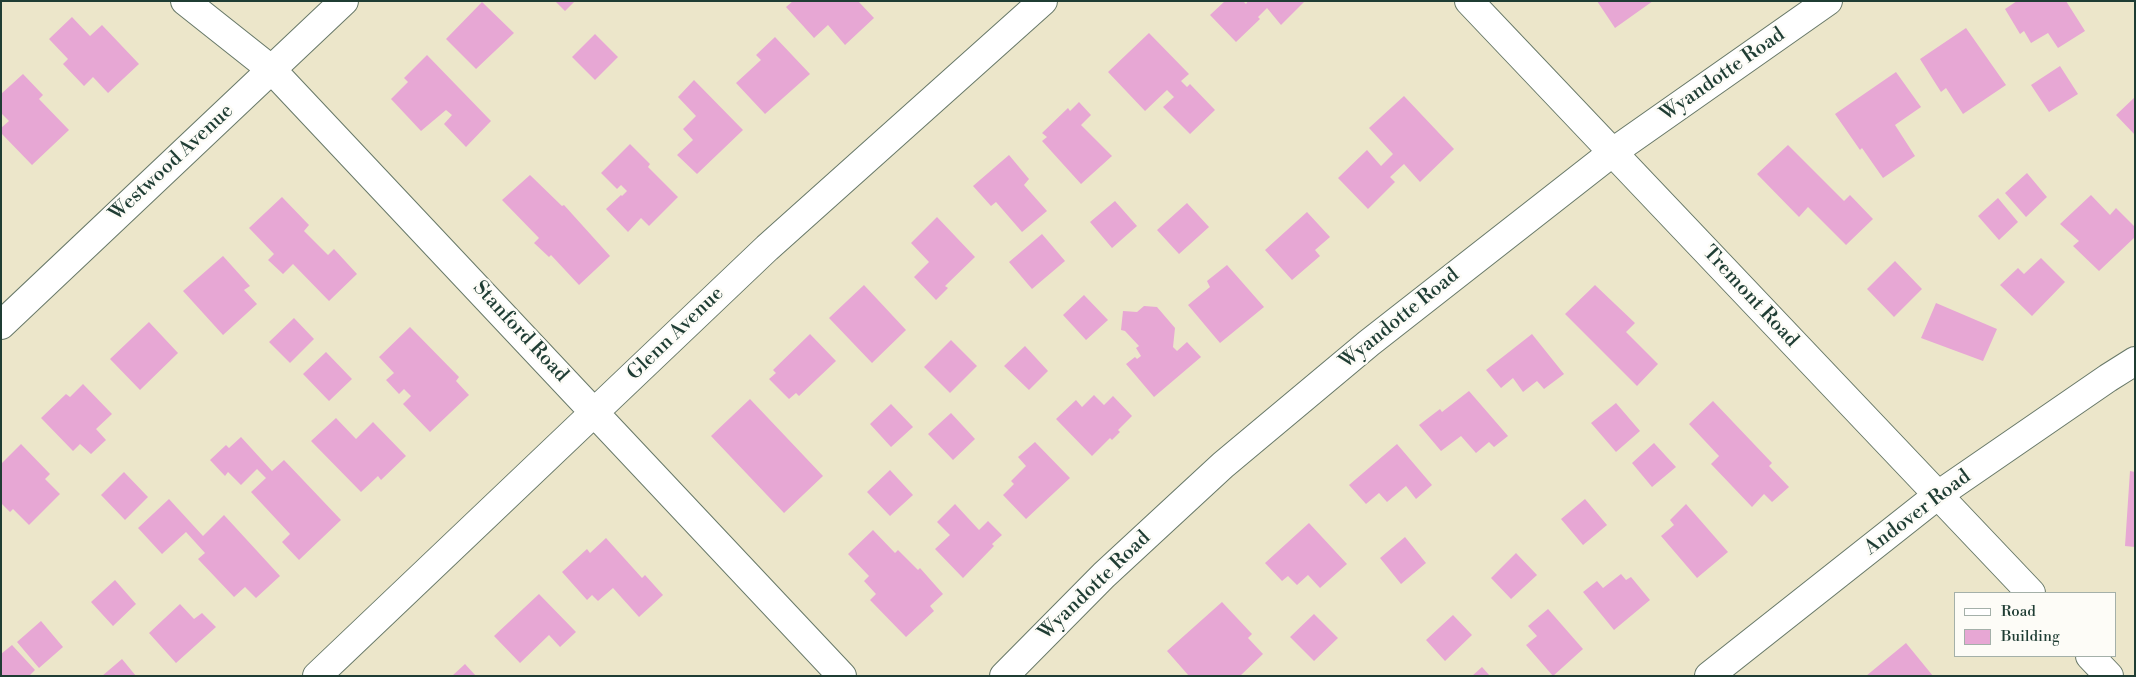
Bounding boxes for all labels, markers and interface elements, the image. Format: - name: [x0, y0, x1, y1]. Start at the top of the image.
- street label: Wyandotte Road: [1656, 23, 1790, 127]
- street label: Westwood Avenue: [105, 100, 239, 226]
- street label: Tremont Road: [1697, 241, 1803, 353]
- street label: Wyandotte Road: [1336, 264, 1464, 374]
- street label: Stanford Road: [467, 277, 573, 387]
- street label: Glenn Avenue: [623, 282, 729, 386]
- street label: Andover Road: [1860, 465, 1976, 561]
- street label: Wyandotte Road: [1034, 526, 1156, 646]
- legend: [1954, 592, 2116, 657]
- text: Road: [2001, 602, 2036, 621]
- text: Building: [2001, 627, 2060, 646]

